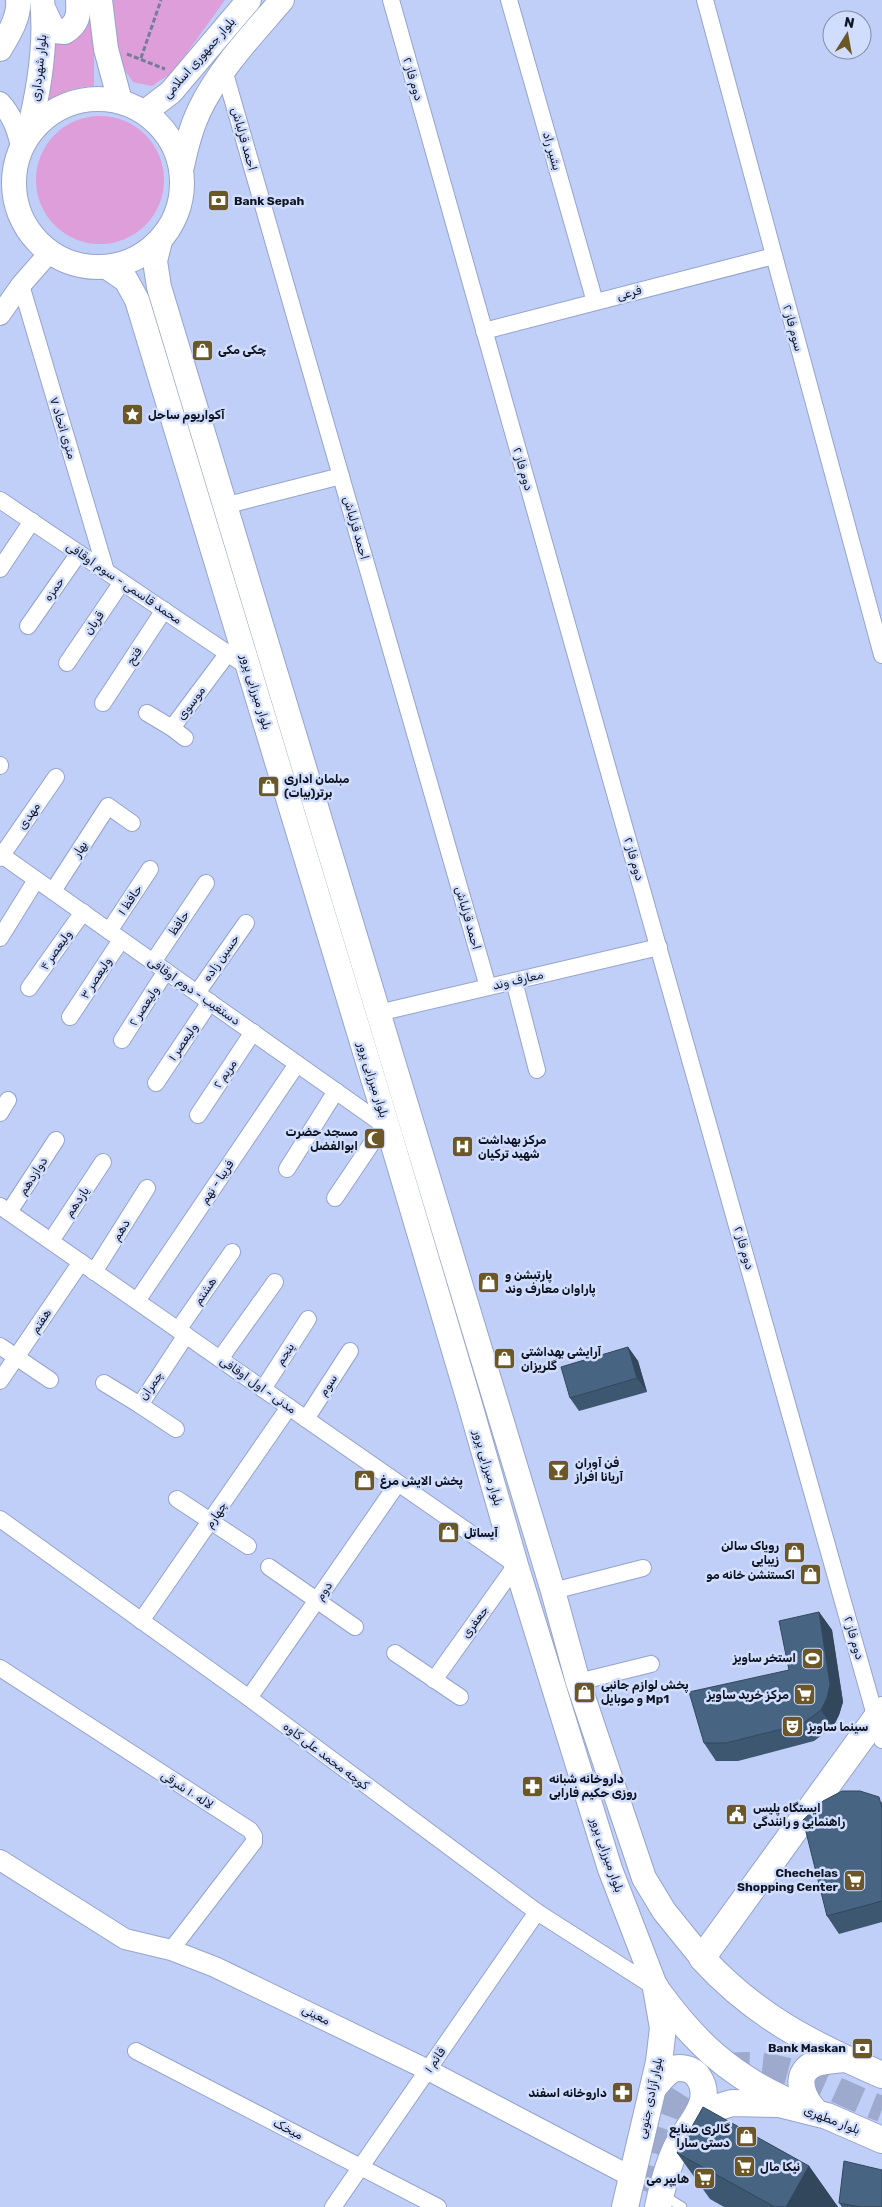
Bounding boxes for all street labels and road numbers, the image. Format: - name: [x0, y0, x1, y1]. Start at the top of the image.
- street label: بلوار جمهوری اسلامی: [160, 15, 239, 102]
- street label: بلوار شهرداری: [29, 34, 50, 102]
- street label: دوم فاز ۲: [398, 56, 426, 103]
- street label: احمد قزلباش: [227, 106, 260, 172]
- street label: بشیر راد: [539, 130, 564, 172]
- street label: فرعی: [615, 283, 643, 304]
- street label: سوم فاز ۲: [778, 303, 806, 353]
- street label: ۷ متری اتحاد: [46, 395, 79, 461]
- street label: دوم فاز ۲: [508, 446, 536, 493]
- street label: احمد قزلباش: [339, 495, 372, 561]
- street label: محمد قاسمی - سوم اوقافی: [62, 539, 185, 629]
- street label: حمزه: [41, 574, 68, 604]
- street label: قربان: [81, 608, 108, 638]
- street label: فتح: [123, 644, 147, 668]
- street label: بلوار میرزایی پرور: [237, 652, 274, 732]
- street label: موسوی: [174, 683, 209, 723]
- street label: مهدی: [15, 800, 43, 832]
- street label: دوم فاز ۲: [619, 836, 647, 883]
- street label: بهار: [69, 838, 91, 861]
- street label: حافظ ۱: [115, 882, 145, 918]
- street label: احمد قزلباش: [451, 885, 484, 951]
- street label: حافظ: [166, 908, 192, 938]
- street label: ولیعصر ۴: [37, 927, 76, 973]
- street label: حسین زاده: [200, 932, 243, 985]
- street label: دستغیب - دوم اوقافی: [144, 954, 243, 1030]
- street label: ولیعصر ۳: [77, 955, 115, 1002]
- street label: معارف وند: [491, 967, 545, 994]
- street label: ولیعصر ۲: [126, 983, 163, 1029]
- street label: ولیعصر ۱: [165, 1020, 202, 1064]
- street label: بلوار میرزایی پرور: [354, 1040, 391, 1120]
- street label: مریم ۲: [210, 1057, 241, 1091]
- street label: دوازدهم: [16, 1154, 51, 1198]
- street label: فریبا - نهم: [197, 1157, 238, 1207]
- street label: یازدهم: [62, 1184, 93, 1220]
- street label: دهم: [109, 1216, 134, 1244]
- street label: دوم فاز ۲: [729, 1225, 757, 1272]
- street label: هشتم: [191, 1275, 220, 1308]
- street label: هفتم: [28, 1306, 55, 1336]
- street label: پنجم: [273, 1340, 298, 1368]
- street label: مدنی - اول اوقافی: [217, 1354, 299, 1418]
- street label: چمران: [136, 1369, 167, 1404]
- street label: سوم: [316, 1372, 342, 1400]
- street label: بلوار میرزایی پرور: [469, 1428, 505, 1508]
- street label: چهارم: [202, 1499, 231, 1532]
- street label: دوم: [313, 1579, 337, 1604]
- street label: جعفری: [459, 1603, 492, 1641]
- street label: دوم فاز ۲: [839, 1615, 867, 1662]
- street label: کوچه محمد علی کاوه: [280, 1719, 372, 1794]
- street label: لاله ۱۰ شرقی: [158, 1768, 216, 1813]
- street label: بلوار میرزایی پرور: [586, 1815, 626, 1895]
- street label: معینی: [299, 2002, 333, 2029]
- street label: قائم ۱: [421, 2045, 450, 2076]
- street label: بلوار آزادی جنوبی: [635, 2056, 666, 2140]
- street label: بلوار مطهری: [802, 2103, 862, 2138]
- street label: میخک: [271, 2116, 305, 2142]

